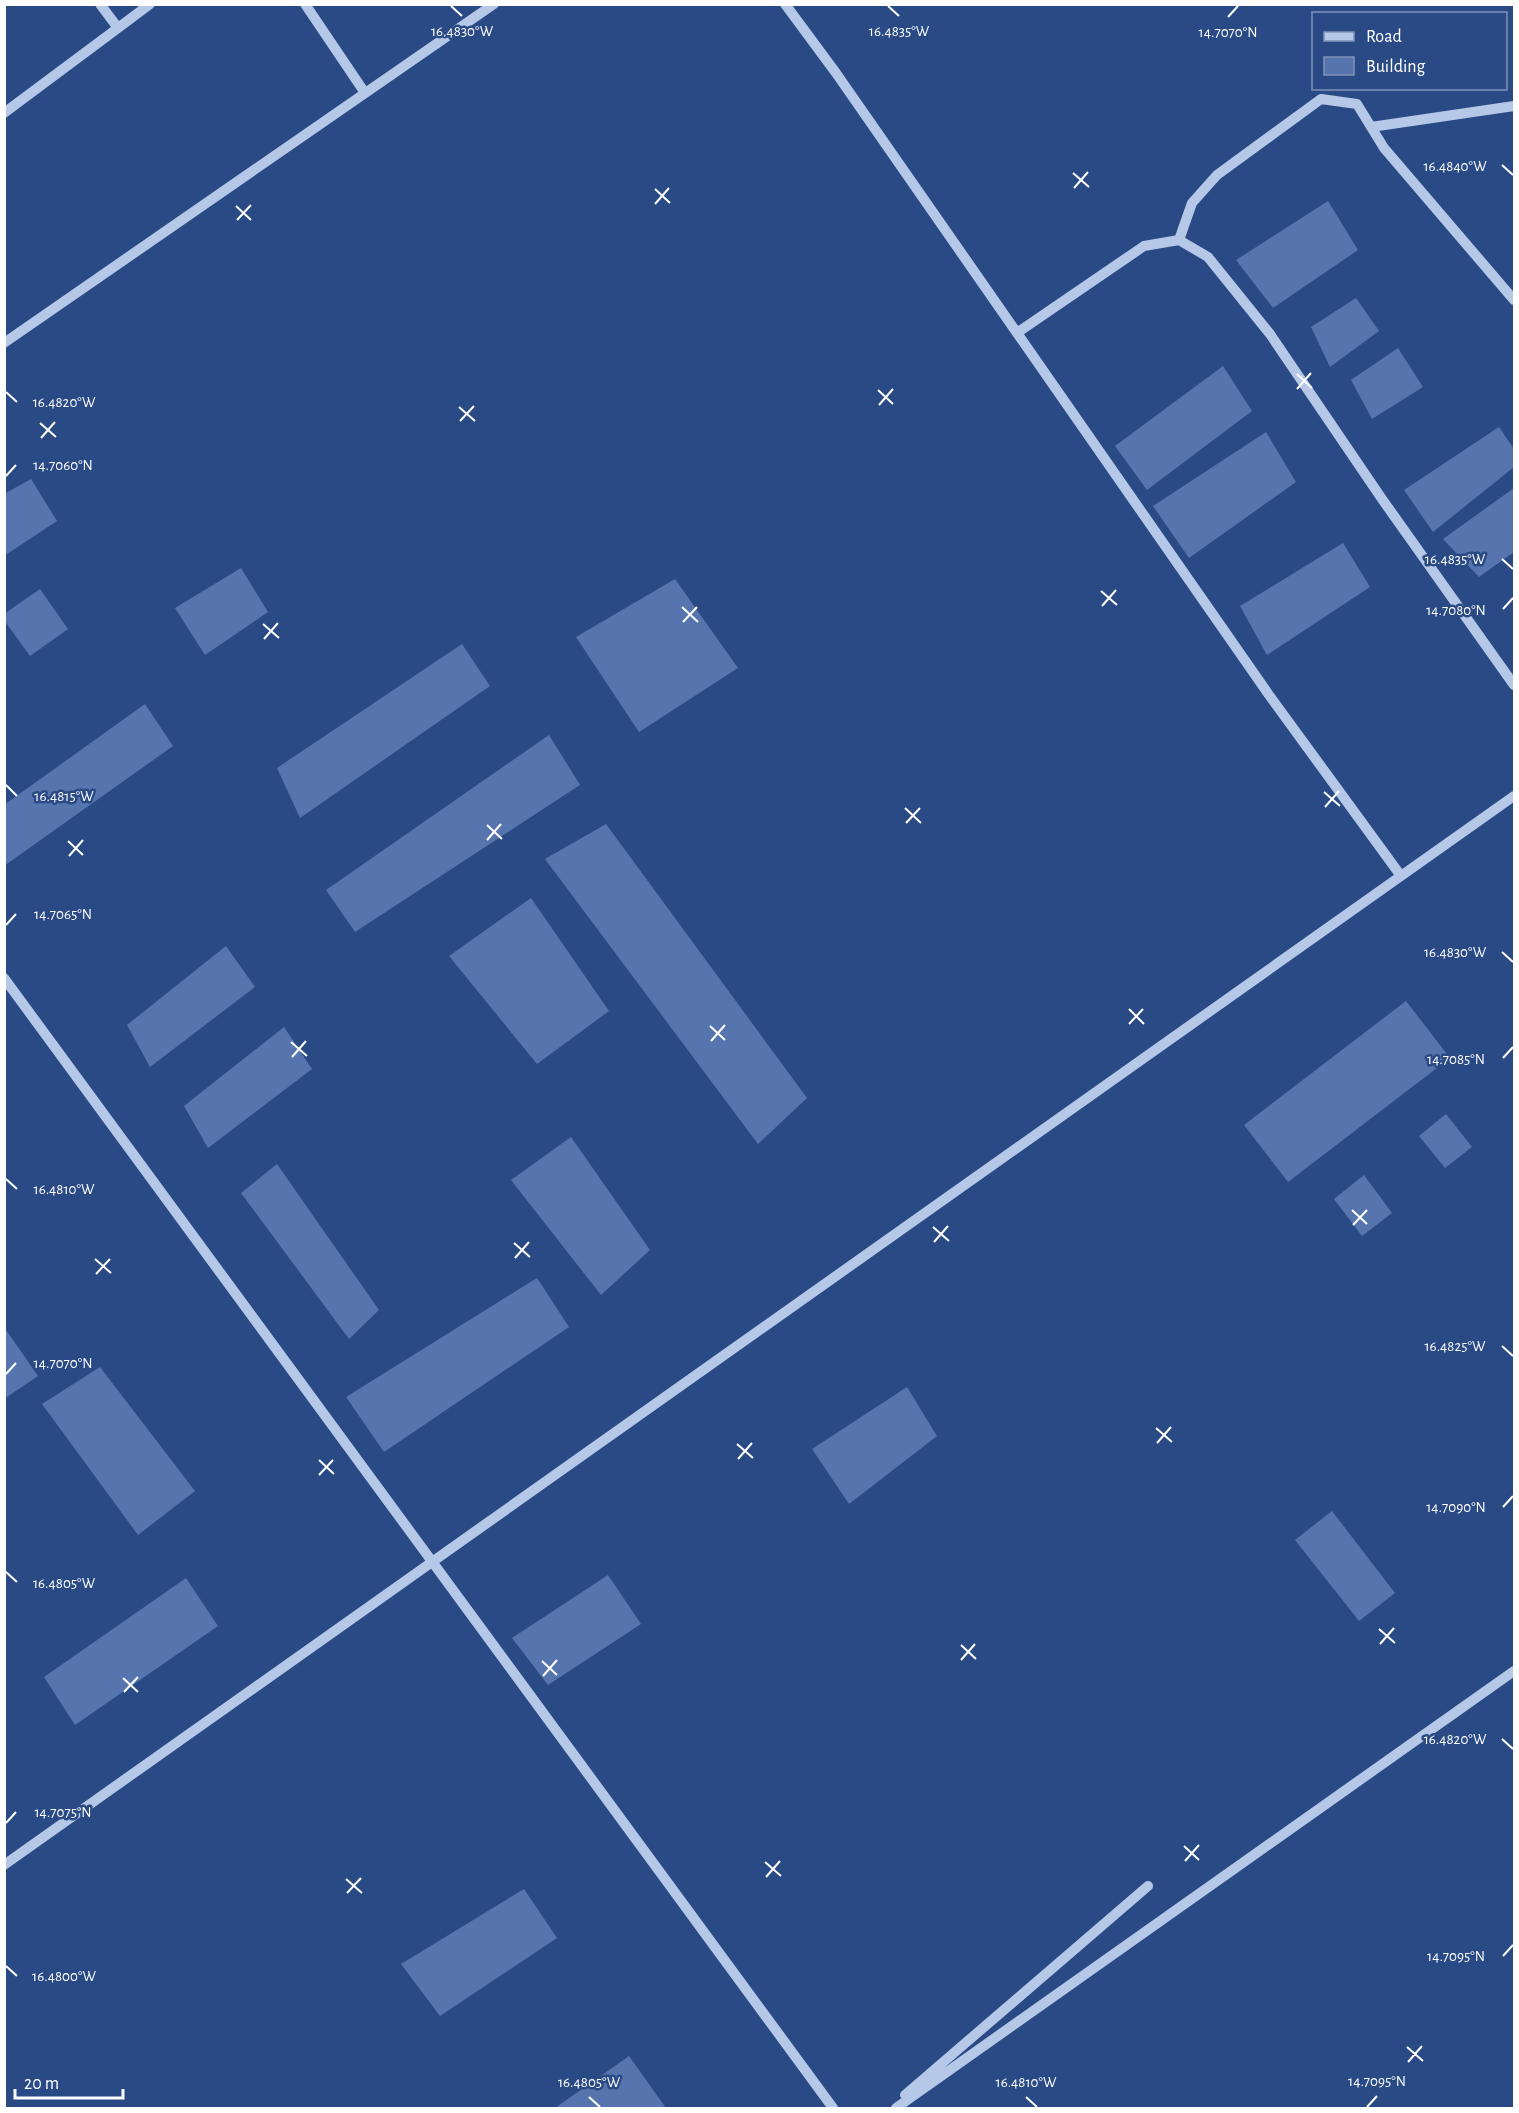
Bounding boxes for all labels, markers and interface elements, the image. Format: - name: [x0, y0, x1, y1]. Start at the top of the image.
- legend: [1312, 12, 1507, 90]
- text: 16.4830°W: [431, 24, 494, 39]
- text: 16.4835°W: [869, 24, 930, 39]
- text: 14.7070°N: [1199, 25, 1257, 40]
- text: Road: [1366, 28, 1402, 46]
- text: Building: [1366, 58, 1426, 76]
- text: 16.4840°W: [1423, 159, 1487, 174]
- text: 16.4820°W: [33, 395, 96, 410]
- text: 14.7060°N: [33, 458, 93, 473]
- text: 16.4835°W: [1425, 552, 1486, 567]
- text: 14.7080°N: [1426, 603, 1486, 618]
- text: 16.4815°W: [34, 789, 94, 804]
- text: 14.7065°N: [34, 907, 92, 922]
- text: 16.4830°W: [1424, 945, 1487, 960]
- text: 14.7085°N: [1427, 1052, 1485, 1067]
- text: 16.4810°W: [33, 1182, 95, 1197]
- text: 16.4825°W: [1424, 1339, 1486, 1354]
- text: 14.7070°N: [34, 1356, 92, 1371]
- text: 14.7090°N: [1426, 1500, 1486, 1515]
- text: 16.4805°W: [33, 1576, 96, 1591]
- text: 16.4820°W: [1424, 1732, 1487, 1747]
- text: 14.7075°N: [34, 1805, 92, 1820]
- text: 14.7095°N: [1427, 1949, 1485, 1964]
- text: 16.4800°W: [32, 1969, 97, 1984]
- scale bar: [15, 2062, 123, 2100]
- text: 14.7095°N: [1348, 2074, 1406, 2089]
- text: 20 m: [24, 2075, 59, 2093]
- text: 16.4805°W: [558, 2075, 621, 2090]
- text: 16.4810°W: [995, 2075, 1057, 2090]

